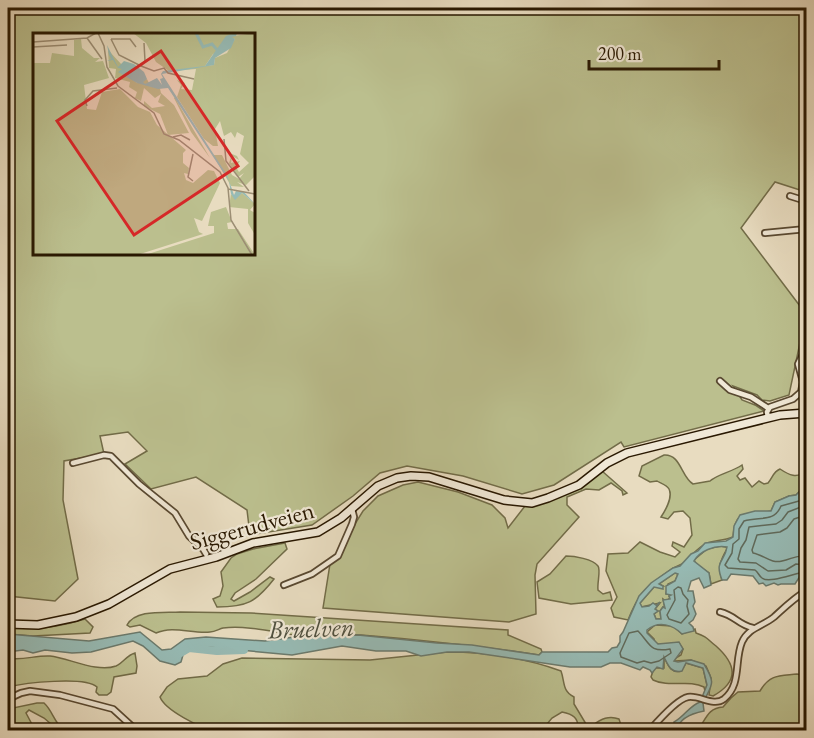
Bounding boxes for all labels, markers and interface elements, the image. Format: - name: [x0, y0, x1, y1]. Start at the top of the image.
- inset map: [33, 33, 255, 255]
- scale bar: [589, 33, 720, 71]
- text: 200 m: [598, 42, 642, 65]
- street label: Siggerudveien: [186, 494, 318, 557]
- water label: Bruelven: [266, 610, 355, 647]

